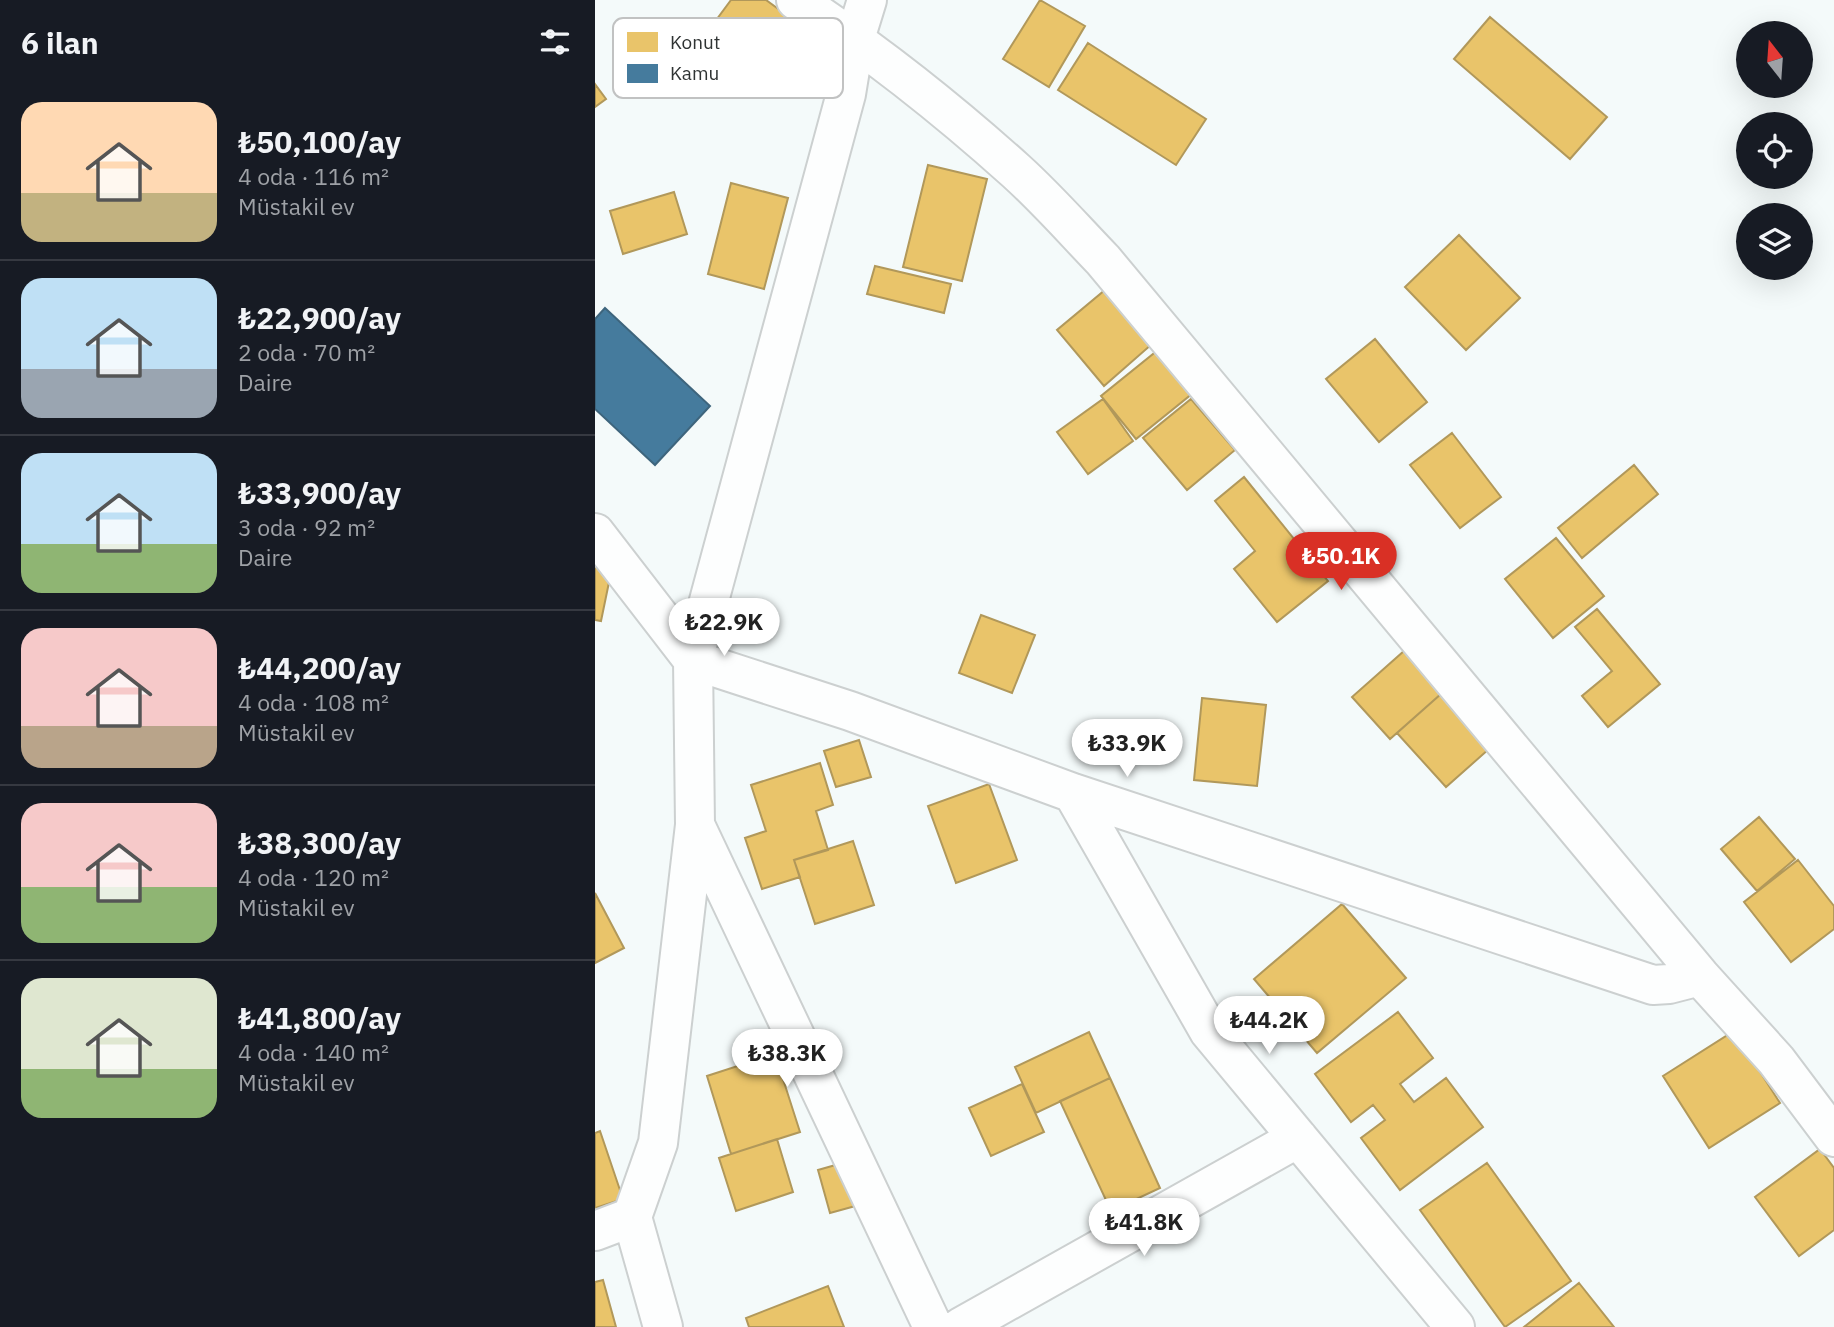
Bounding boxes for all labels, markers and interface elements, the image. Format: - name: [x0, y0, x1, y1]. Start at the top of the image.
- legend: [613, 18, 843, 98]
- north arrow: [1736, 21, 1813, 98]
- map controls: [1736, 21, 1813, 280]
- text: 6 ilan: [21, 23, 99, 62]
- icon: filters: [536, 23, 574, 61]
- text: Konut: [670, 30, 720, 54]
- text: Kamu: [670, 61, 719, 85]
- button: locate: [1736, 112, 1813, 189]
- text: ₺50,100/ay: [238, 122, 401, 161]
- icon: home: [77, 130, 161, 214]
- text: 4 oda · 116 m²: [238, 161, 389, 191]
- text: Müstakil ev: [238, 191, 354, 221]
- button: layers: [1736, 203, 1813, 280]
- text: ₺22,900/ay: [238, 298, 401, 337]
- icon: home: [77, 306, 161, 390]
- text: 2 oda · 70 m²: [238, 337, 375, 367]
- text: Daire: [238, 367, 292, 397]
- text: ₺33,900/ay: [238, 473, 401, 512]
- icon: home: [77, 481, 161, 565]
- text: 3 oda · 92 m²: [238, 512, 375, 542]
- pin: ₺50.1K: [1284, 532, 1398, 592]
- text: ₺50.1K: [1302, 540, 1380, 570]
- text: Daire: [238, 542, 292, 572]
- pin: ₺22.9K: [667, 598, 781, 658]
- text: ₺22.9K: [685, 606, 763, 636]
- text: ₺44,200/ay: [238, 648, 401, 687]
- icon: home: [77, 656, 161, 740]
- text: 4 oda · 108 m²: [238, 687, 389, 717]
- text: Müstakil ev: [238, 717, 354, 747]
- pin: ₺33.9K: [1070, 720, 1184, 779]
- text: ₺33.9K: [1088, 727, 1166, 757]
- text: ₺38,300/ay: [238, 823, 401, 862]
- icon: home: [77, 831, 161, 915]
- text: 4 oda · 120 m²: [238, 862, 389, 892]
- text: Müstakil ev: [238, 892, 354, 922]
- pin: ₺44.2K: [1212, 996, 1326, 1056]
- text: ₺41,800/ay: [238, 998, 401, 1037]
- text: ₺44.2K: [1230, 1004, 1308, 1034]
- icon: home: [77, 1006, 161, 1090]
- pin: ₺38.3K: [730, 1030, 844, 1089]
- text: 4 oda · 140 m²: [238, 1037, 389, 1067]
- text: ₺38.3K: [748, 1037, 826, 1067]
- text: Müstakil ev: [238, 1067, 354, 1097]
- pin: ₺41.8K: [1087, 1198, 1201, 1258]
- text: ₺41.8K: [1105, 1206, 1183, 1236]

